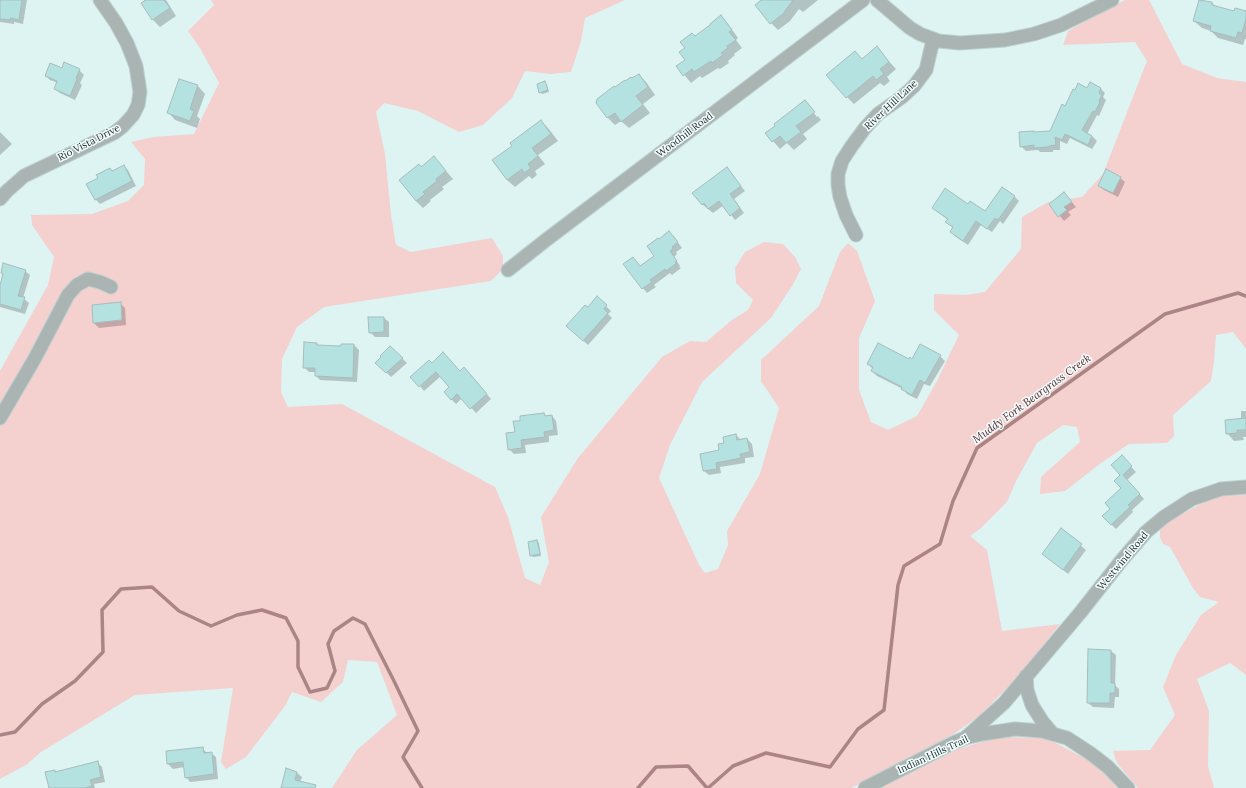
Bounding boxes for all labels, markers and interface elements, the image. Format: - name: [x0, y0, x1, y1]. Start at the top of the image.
- street label: River Hill Lane: [862, 78, 920, 132]
- street label: Woodhill Road: [655, 110, 715, 160]
- street label: Rio Vista Drive: [56, 122, 122, 164]
- water label: Muddy Fork Beargrass Creek: [970, 352, 1094, 446]
- street label: Westwind Road: [1095, 529, 1151, 593]
- street label: Indian Hills Trail: [896, 733, 970, 777]

